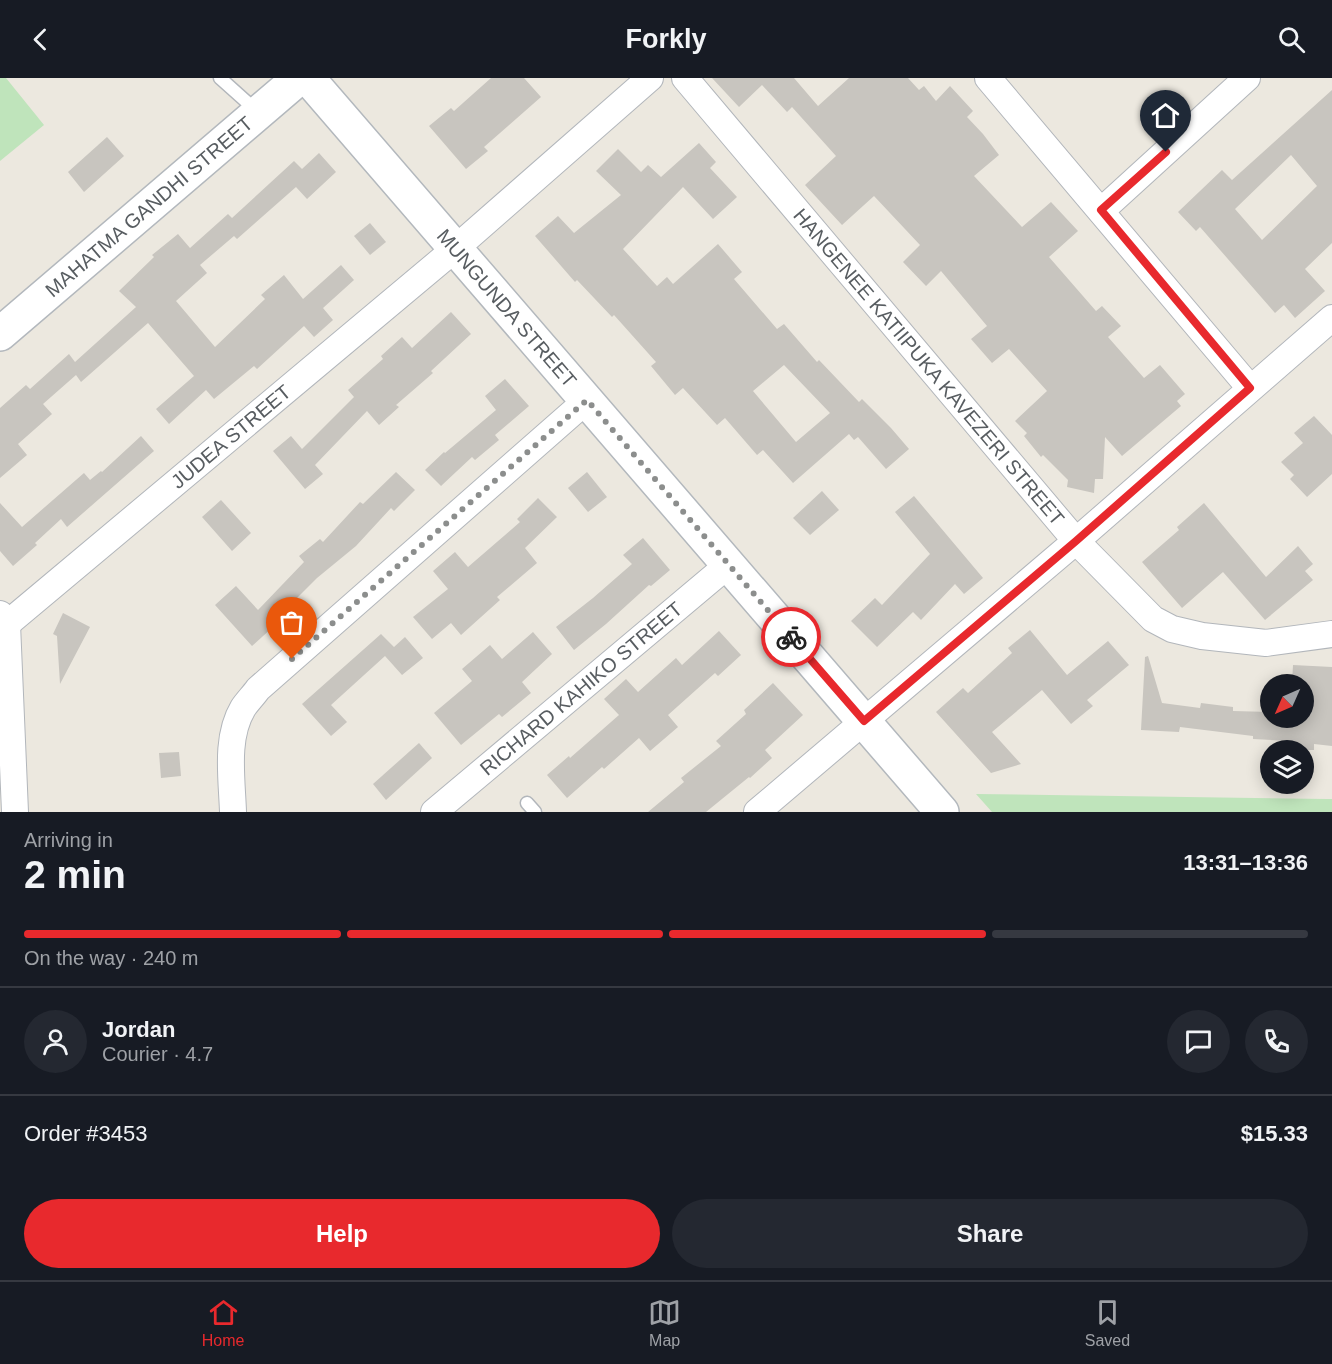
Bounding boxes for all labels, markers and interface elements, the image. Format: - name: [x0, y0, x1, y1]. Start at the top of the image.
- icon: back: [24, 23, 57, 56]
- icon: search: [1275, 23, 1308, 56]
- text: Forkly: [625, 24, 707, 54]
- pin: [1140, 90, 1191, 152]
- icon: home: [1149, 99, 1182, 132]
- street label: MAHATMA GANDHI STREET: [41, 112, 257, 301]
- street label: HANGENEE KATIIPUKA KAVEZERI STREET: [789, 204, 1069, 529]
- street label: MUNGUNDA STREET: [433, 225, 581, 391]
- street label: JUDEA STREET: [167, 380, 295, 493]
- pin: [266, 597, 317, 659]
- street label: RICHARD KAHIKO STREET: [476, 597, 686, 780]
- icon: bag: [275, 606, 308, 639]
- courier: [761, 607, 821, 667]
- icon: bike: [775, 621, 808, 654]
- north arrow: [1260, 674, 1314, 728]
- map controls: [1260, 674, 1314, 794]
- button: layers: [1260, 740, 1314, 794]
- text: Arriving in: [24, 829, 113, 851]
- text: 13:31–13:36: [1183, 850, 1308, 875]
- text: 2 min: [24, 853, 126, 896]
- text: On the way · 240 m: [24, 947, 199, 969]
- button: person: [24, 1010, 87, 1073]
- button: chat: [1167, 1010, 1230, 1073]
- button: phone: [1245, 1010, 1308, 1073]
- text: Jordan: [102, 1017, 175, 1042]
- text: Courier · 4.7: [102, 1043, 213, 1065]
- text: Order #3453: [24, 1121, 148, 1146]
- text: $15.33: [1241, 1121, 1308, 1146]
- button: Help: [24, 1199, 660, 1268]
- button: Share: [672, 1199, 1308, 1268]
- tab: Home: [202, 1296, 245, 1350]
- tab: Map: [648, 1296, 681, 1350]
- tab: Saved: [1085, 1296, 1130, 1350]

